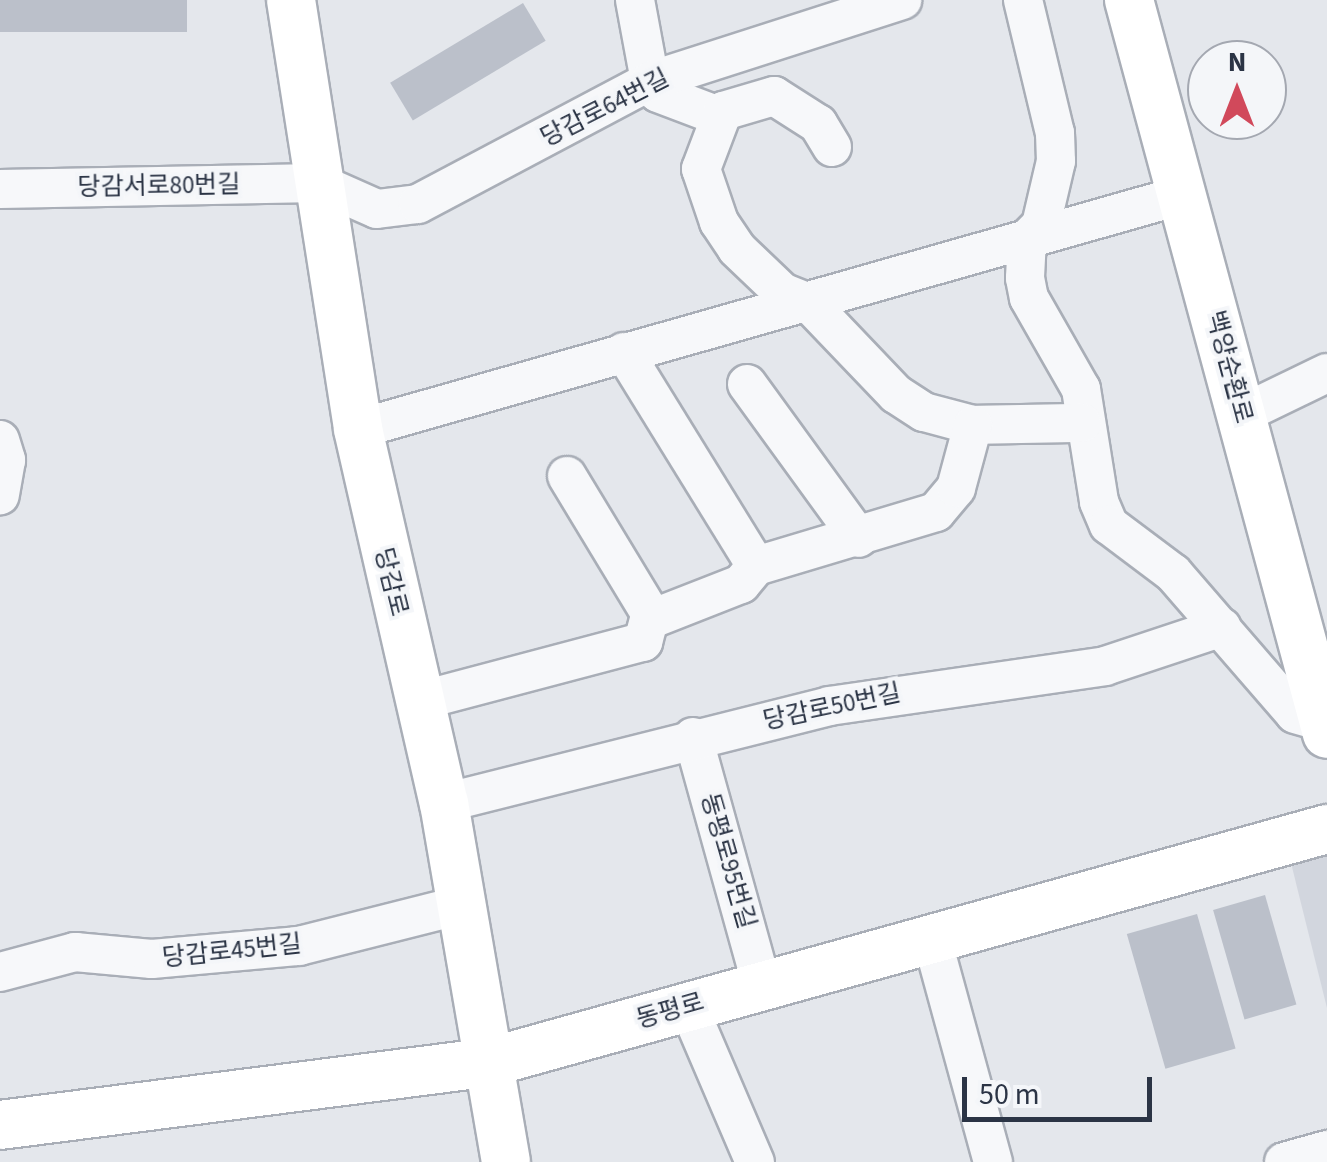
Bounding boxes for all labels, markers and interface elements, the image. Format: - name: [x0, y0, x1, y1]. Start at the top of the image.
- north arrow: [1187, 40, 1287, 140]
- text: N: [1228, 42, 1246, 82]
- street label: 당감로64번길: [536, 63, 674, 153]
- street label: 당감서로80번길: [77, 170, 241, 202]
- street label: 백양순환로: [1200, 308, 1258, 426]
- street label: 당감로: [368, 545, 414, 619]
- street label: 당감로50번길: [760, 678, 904, 736]
- street label: 동평로95번길: [694, 790, 762, 932]
- street label: 당감로45번길: [161, 929, 303, 973]
- street label: 동평로: [633, 987, 707, 1035]
- scale bar: [967, 1057, 1157, 1119]
- text: 50 m: [979, 1073, 1040, 1116]

